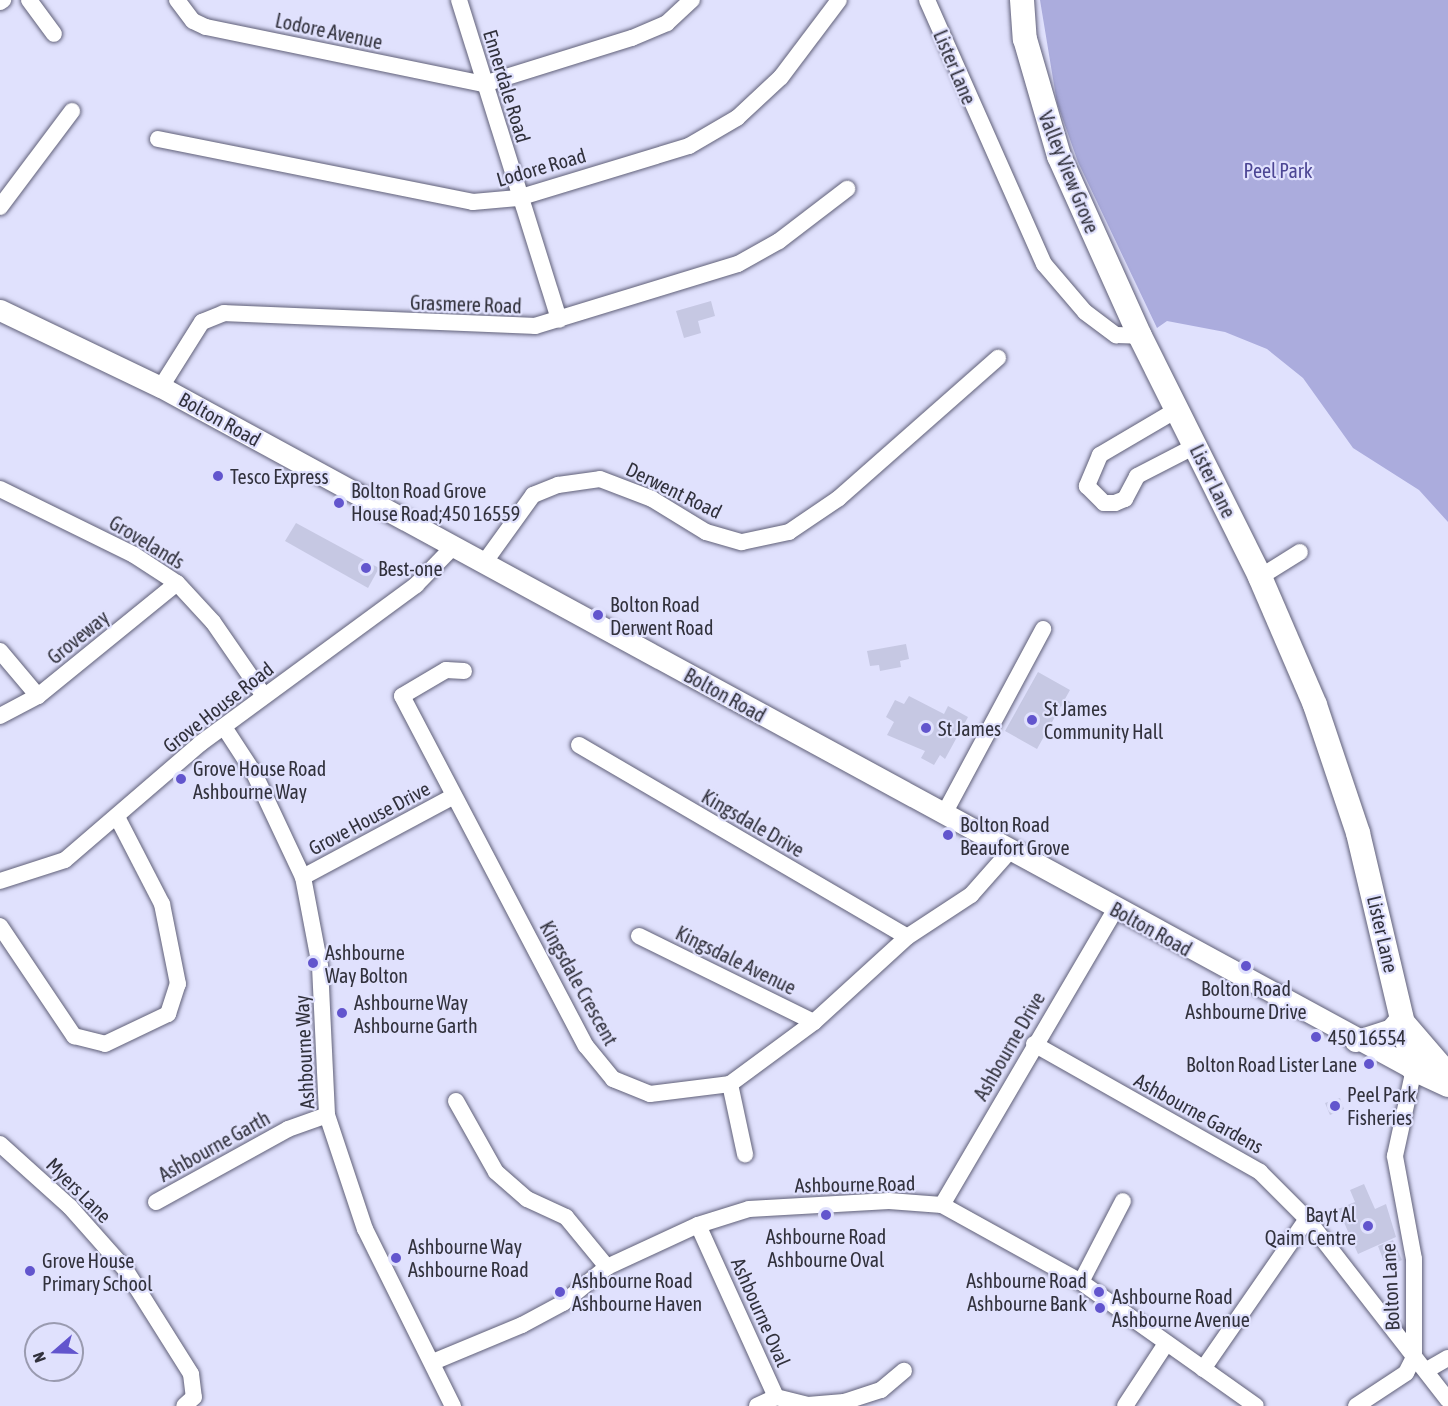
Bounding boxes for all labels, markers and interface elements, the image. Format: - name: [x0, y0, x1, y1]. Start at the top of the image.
- street label: Lodore Avenue: [273, 8, 385, 54]
- street label: Lister Lane: [929, 26, 981, 108]
- street label: Ennerdale Road: [478, 27, 536, 145]
- street label: Valley View Grove: [1034, 107, 1104, 237]
- street label: Lodore Road: [494, 143, 588, 191]
- park label: Peel Park: [1243, 158, 1313, 182]
- street label: Grasmere Road: [410, 290, 522, 318]
- street label: Bolton Road: [175, 387, 265, 451]
- street label: Lister Lane: [1185, 440, 1241, 522]
- street label: Derwent Road: [622, 457, 726, 523]
- place label: Tesco Express: [230, 464, 328, 488]
- marker: Tesco Express: [211, 469, 225, 483]
- place label: Bolton Road Grove House Road;450 16559: [351, 479, 520, 526]
- marker: Bolton Road Grove House Road;450 16559: [332, 496, 346, 510]
- street label: Grovelands: [105, 510, 189, 574]
- place label: Best-one: [378, 556, 443, 580]
- marker: Best-one: [359, 561, 373, 575]
- place label: Bolton Road Derwent Road: [610, 592, 713, 639]
- street label: Groveway: [43, 605, 113, 669]
- marker: Bolton Road Derwent Road: [591, 608, 605, 622]
- street label: Grove House Road: [158, 657, 278, 757]
- street label: Bolton Road: [680, 663, 770, 727]
- place label: St James Community Hall: [1044, 696, 1163, 743]
- marker: St James Community Hall: [1025, 713, 1039, 727]
- place label: St James: [938, 716, 1001, 740]
- marker: St James: [919, 721, 933, 735]
- place label: Grove House Road Ashbourne Way: [193, 756, 326, 803]
- marker: Grove House Road Ashbourne Way: [174, 772, 188, 786]
- street label: Grove House Drive: [304, 776, 434, 860]
- street label: Kingsdale Drive: [698, 784, 808, 862]
- place label: Bolton Road Beaufort Grove: [960, 812, 1069, 859]
- marker: Bolton Road Beaufort Grove: [941, 828, 955, 842]
- street label: Lister Lane: [1362, 893, 1404, 975]
- street label: Bolton Road: [1106, 897, 1196, 961]
- street label: Kingsdale Crescent: [535, 917, 623, 1049]
- street label: Kingsdale Avenue: [672, 921, 800, 999]
- place label: Ashbourne Way Bolton: [325, 940, 408, 987]
- marker: Ashbourne Way Bolton: [306, 956, 320, 970]
- marker: Bolton Road Ashbourne Drive: [1239, 959, 1253, 973]
- place label: Bolton Road Ashbourne Drive: [1185, 976, 1307, 1023]
- street label: Ashbourne Drive: [968, 987, 1050, 1105]
- place label: Ashbourne Way Ashbourne Garth: [354, 990, 478, 1037]
- street label: Ashbourne Way: [289, 994, 319, 1110]
- marker: Ashbourne Way Ashbourne Garth: [335, 1006, 349, 1020]
- place label: 450 16554: [1328, 1025, 1406, 1049]
- marker: 450 16554: [1309, 1030, 1323, 1044]
- place label: Bolton Road Lister Lane: [1186, 1052, 1357, 1076]
- marker: Bolton Road Lister Lane: [1362, 1057, 1376, 1071]
- street label: Ashbourne Gardens: [1130, 1068, 1268, 1158]
- place label: Peel Park Fisheries: [1347, 1082, 1416, 1129]
- marker: Peel Park Fisheries: [1328, 1099, 1342, 1113]
- street label: Ashbourne Garth: [154, 1106, 274, 1186]
- street label: Myers Lane: [42, 1153, 116, 1227]
- street label: Ashbourne Road: [794, 1171, 916, 1197]
- place label: Bayt Al Qaim Centre: [1265, 1202, 1356, 1249]
- marker: Ashbourne Road Ashbourne Oval: [819, 1208, 833, 1222]
- marker: Bayt Al Qaim Centre: [1361, 1219, 1375, 1233]
- place label: Ashbourne Road Ashbourne Oval: [766, 1224, 886, 1271]
- place label: Ashbourne Way Ashbourne Road: [408, 1234, 529, 1281]
- street label: Bolton Lane: [1376, 1243, 1404, 1331]
- place label: Grove House Primary School: [42, 1248, 152, 1295]
- marker: Ashbourne Way Ashbourne Road: [389, 1251, 403, 1265]
- street label: Ashbourne Oval: [726, 1254, 796, 1370]
- marker: Grove House Primary School: [23, 1264, 37, 1278]
- place label: Ashbourne Road Ashbourne Haven: [572, 1268, 702, 1315]
- place label: Ashbourne Road Ashbourne Bank: [966, 1268, 1087, 1315]
- place label: Ashbourne Road Ashbourne Avenue: [1112, 1284, 1250, 1331]
- marker: Ashbourne Road Ashbourne Haven: [553, 1285, 567, 1299]
- marker: Ashbourne Road Ashbourne Bank: [1092, 1285, 1106, 1299]
- marker: Ashbourne Road Ashbourne Avenue: [1093, 1301, 1107, 1315]
- north arrow: [24, 1322, 84, 1382]
- text: N: [29, 1350, 49, 1365]

